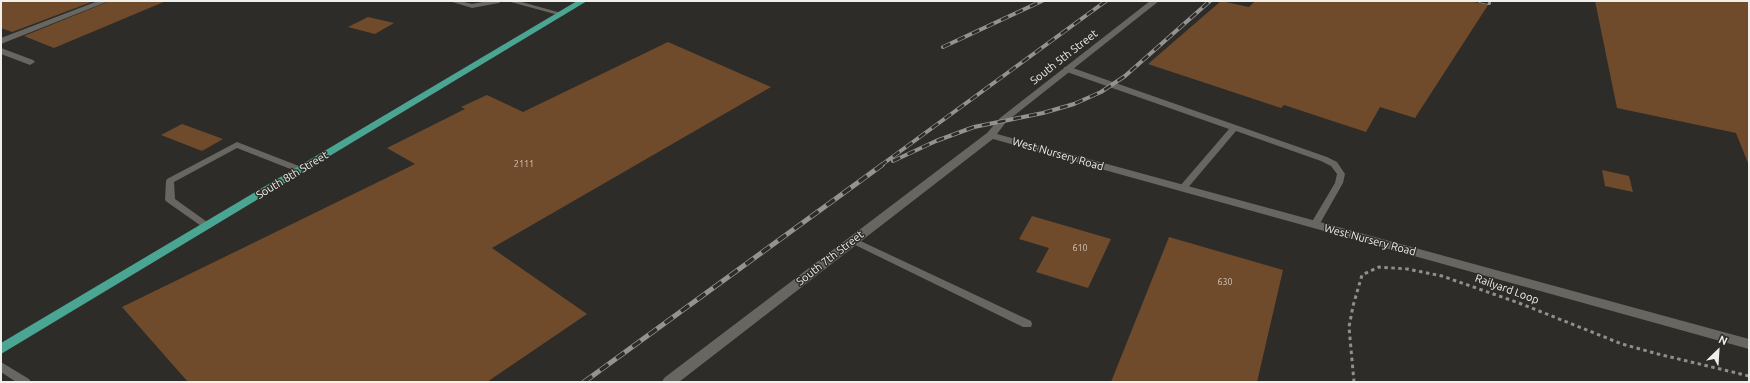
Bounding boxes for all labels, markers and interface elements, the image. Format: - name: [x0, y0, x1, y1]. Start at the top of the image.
- street label: South 5th Street: [1028, 27, 1100, 87]
- street label: West Nursery Road: [1011, 135, 1105, 173]
- street label: South 8th Street: [254, 148, 330, 202]
- house number: 2111: [514, 159, 534, 169]
- street label: West Nursery Road: [1323, 221, 1417, 259]
- street label: South 7th Street: [794, 228, 866, 288]
- house number: 610: [1072, 243, 1088, 253]
- street label: Railyard Loop: [1473, 271, 1541, 307]
- house number: 630: [1217, 277, 1233, 287]
- north arrow: [1698, 331, 1738, 371]
- text: N: [1717, 333, 1729, 347]

